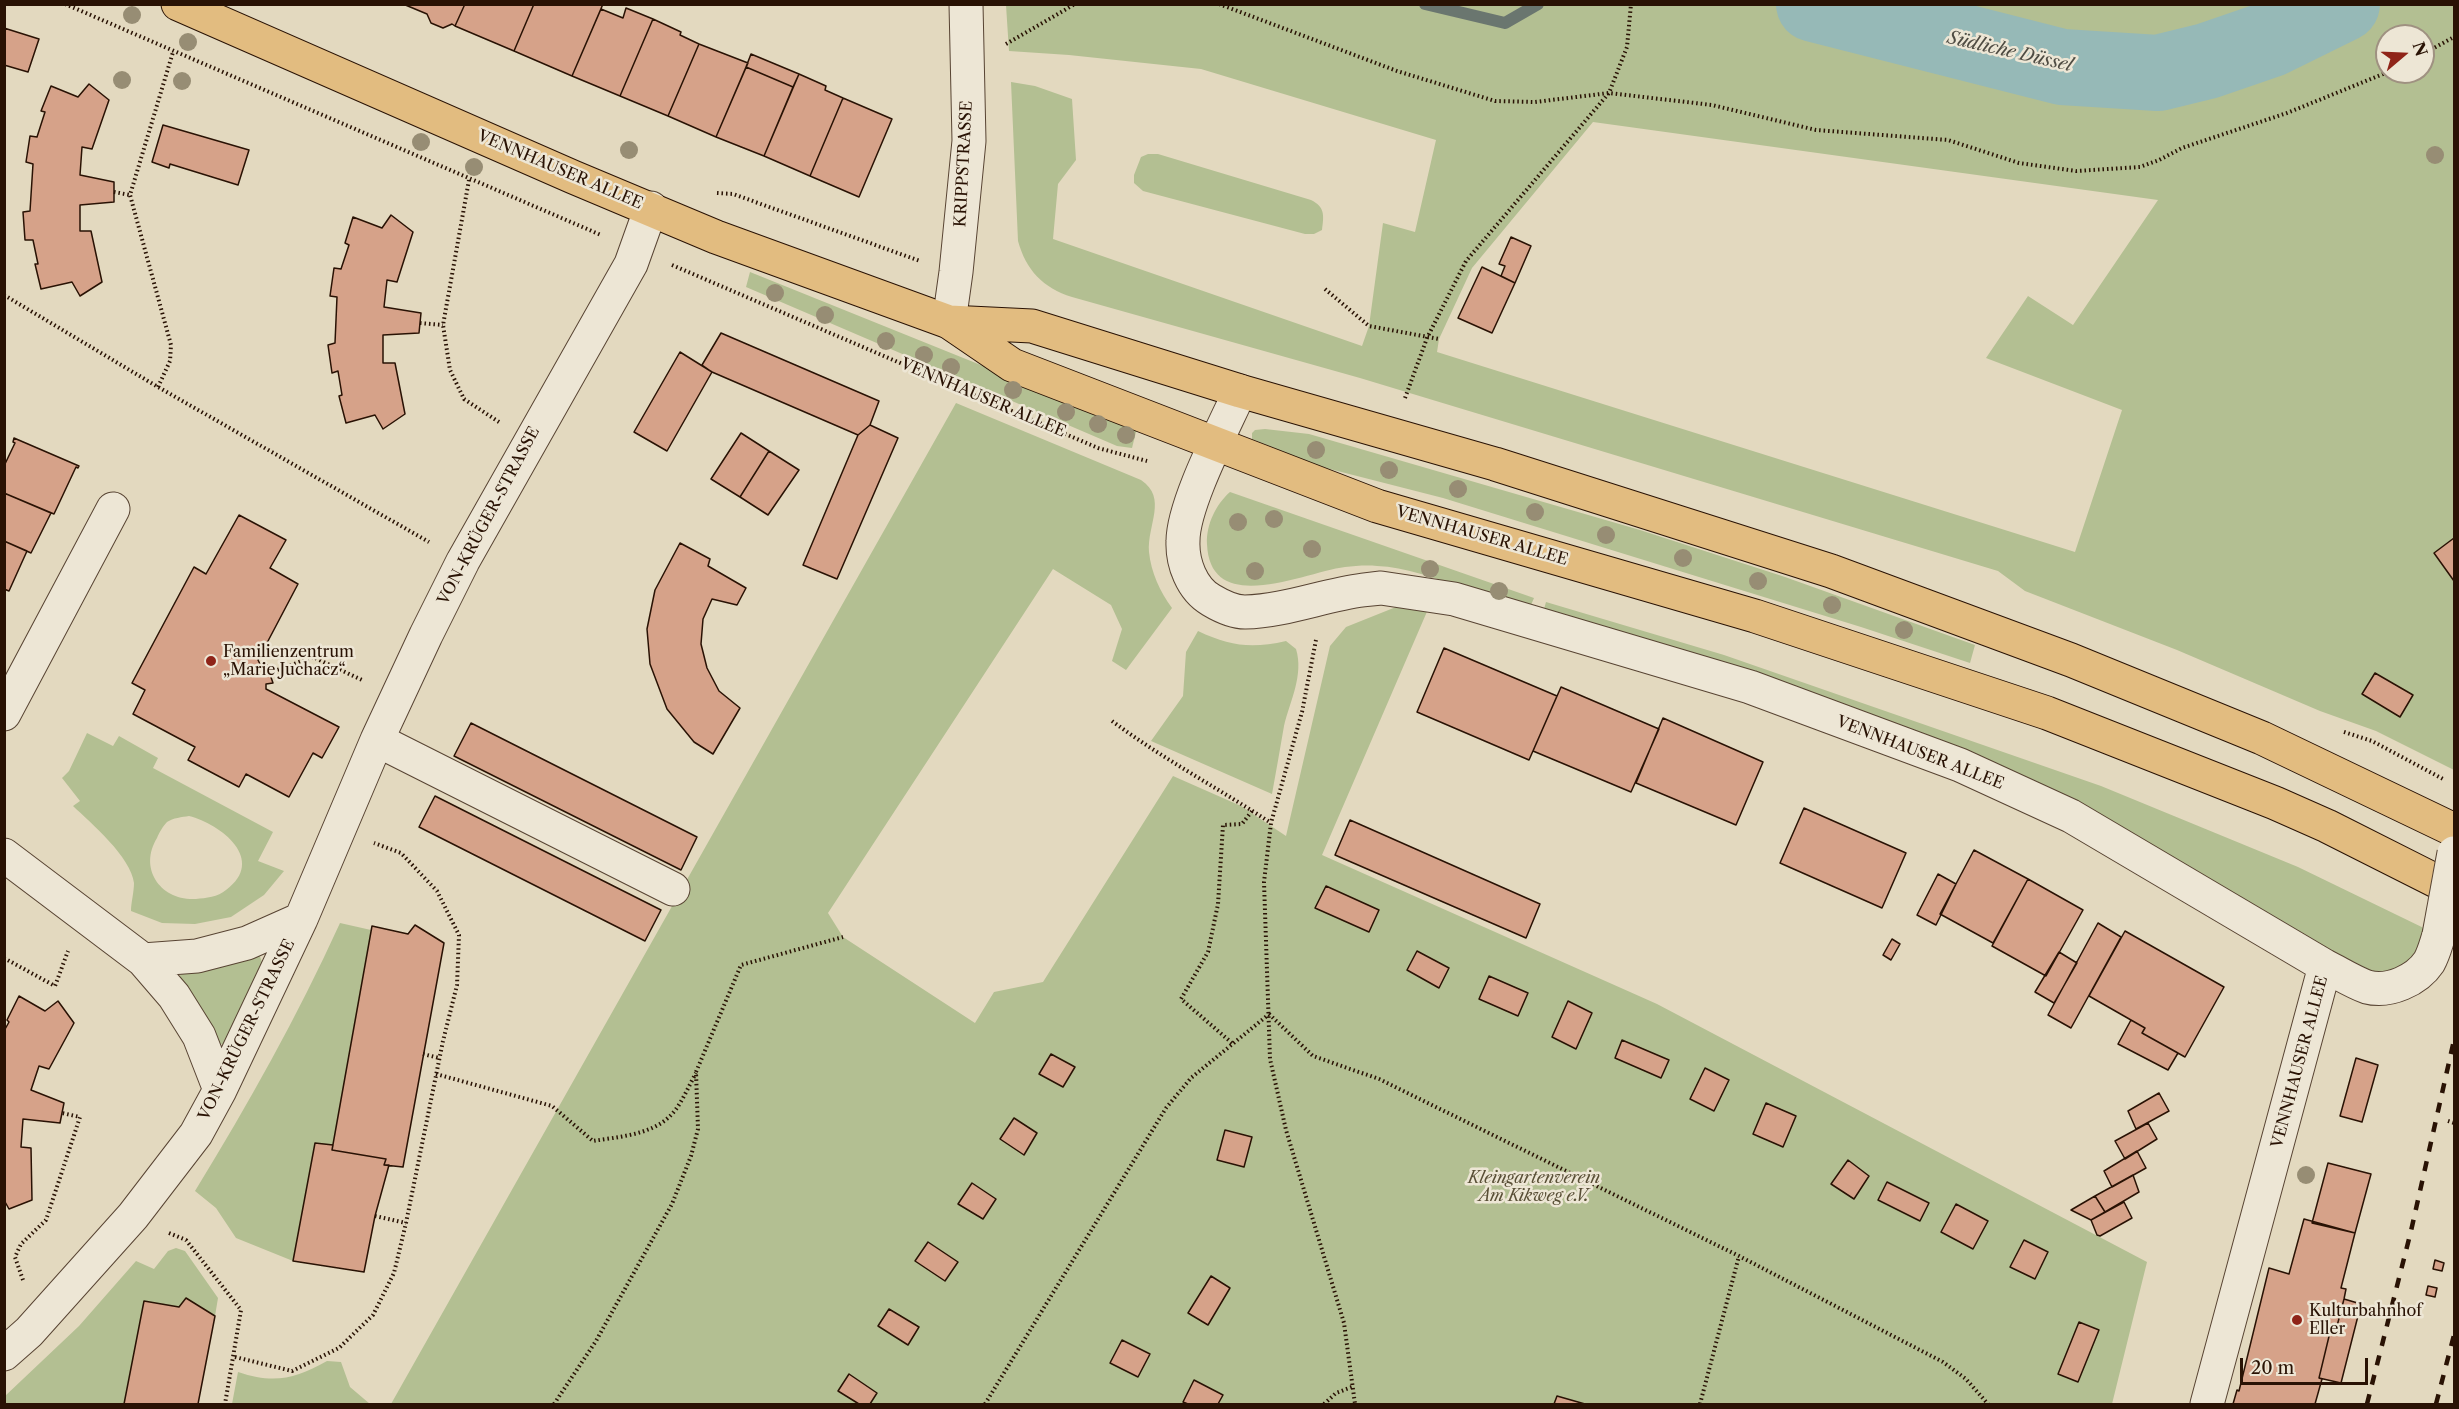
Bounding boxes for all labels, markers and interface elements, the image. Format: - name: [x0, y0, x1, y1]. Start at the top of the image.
- north arrow: [2375, 24, 2435, 84]
- water label: Südliche Düssel: [1945, 27, 2075, 77]
- text: N: [2408, 39, 2432, 59]
- street label: KRIPPSTRASSE: [951, 100, 977, 228]
- street label: VENNHAUSER ALLEE: [475, 126, 645, 214]
- street label: VENNHAUSER ALLEE: [898, 354, 1068, 442]
- street label: VON-KRÜGER-STRASSE: [434, 424, 544, 608]
- street label: VENNHAUSER ALLEE: [1394, 502, 1570, 570]
- place label: Familienzentrum „Marie Juchacz“: [223, 642, 354, 680]
- marker: Familienzentrum „Marie Juchacz“: [204, 654, 218, 668]
- street label: VENNHAUSER ALLEE: [1834, 712, 2006, 794]
- street label: VON-KRÜGER-STRASSE: [195, 936, 299, 1124]
- street label: VENNHAUSER ALLEE: [2268, 974, 2332, 1150]
- park label: Kleingartenverein Am Kikweg e.V.: [1468, 1168, 1600, 1206]
- place label: Kulturbahnhof Eller: [2309, 1301, 2422, 1339]
- marker: Kulturbahnhof Eller: [2290, 1313, 2304, 1327]
- scale bar: [2243, 1346, 2370, 1384]
- text: 20 m: [2251, 1357, 2294, 1379]

